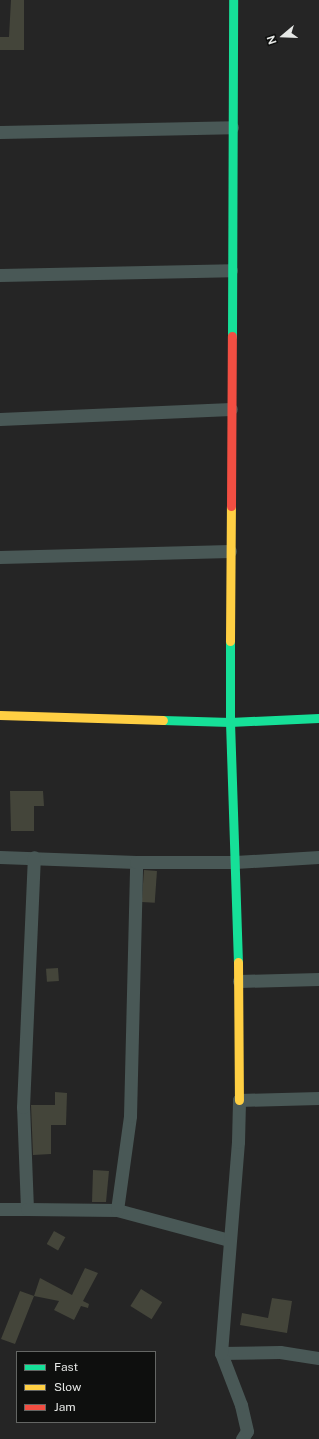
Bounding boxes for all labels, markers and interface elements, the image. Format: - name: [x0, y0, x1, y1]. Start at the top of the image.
- north arrow: [263, 16, 303, 56]
- text: N: [265, 34, 279, 46]
- legend: [16, 1351, 156, 1423]
- text: Fast: [54, 1360, 78, 1374]
- text: Slow: [54, 1380, 81, 1394]
- text: Jam: [54, 1400, 76, 1414]

